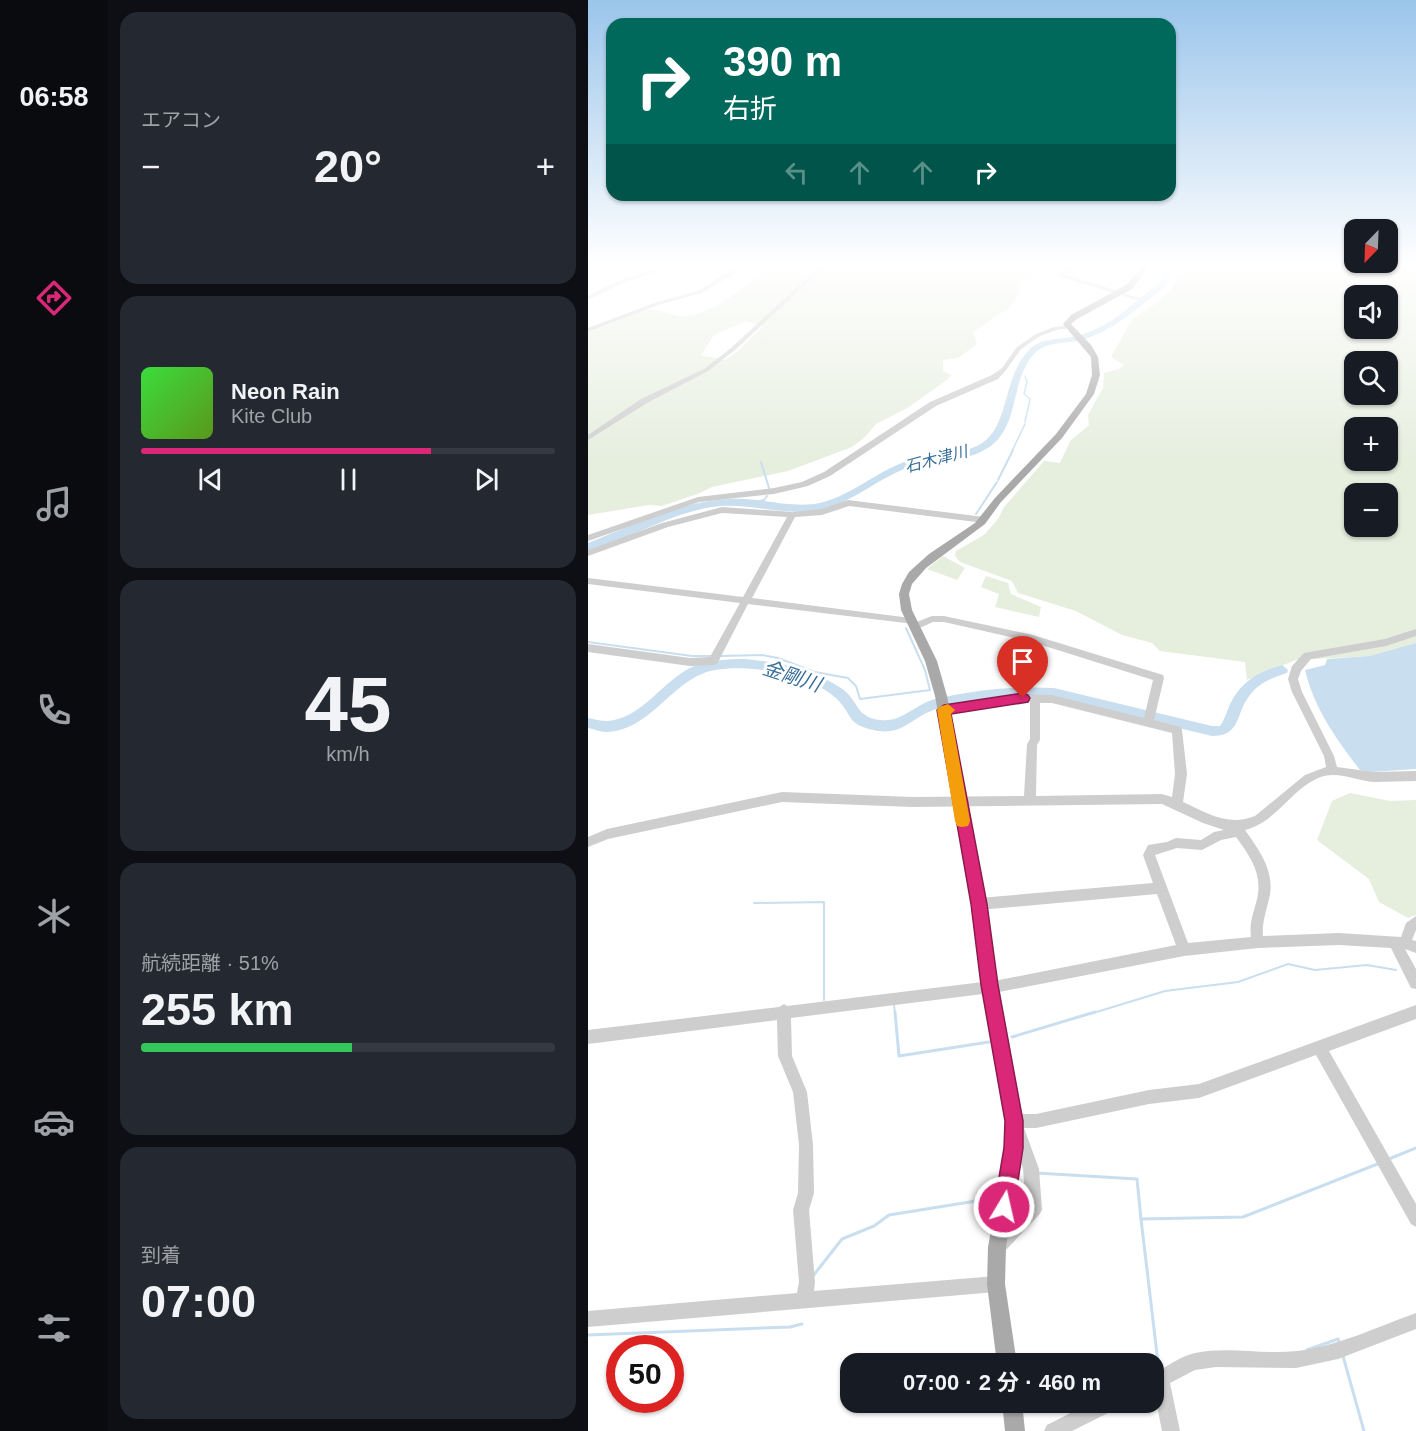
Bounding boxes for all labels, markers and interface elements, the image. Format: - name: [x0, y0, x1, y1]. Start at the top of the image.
- text: 390 m: [723, 38, 842, 85]
- icon: right: [624, 42, 702, 120]
- text: 06:58: [19, 82, 89, 112]
- text: 右折: [723, 94, 777, 124]
- text: エアコン: [141, 109, 221, 131]
- text: 20°: [314, 141, 382, 192]
- text: −: [141, 148, 160, 185]
- text: +: [536, 148, 555, 185]
- icon: left: [780, 156, 813, 189]
- icon: ahead: [843, 156, 876, 189]
- icon: ahead: [906, 156, 939, 189]
- icon: right: [969, 156, 1002, 189]
- north arrow: [1344, 219, 1398, 273]
- map controls: [1344, 219, 1398, 537]
- icon: directions: [33, 277, 75, 319]
- button: sound: [1344, 285, 1398, 339]
- button: search: [1344, 351, 1398, 405]
- text: Neon Rain: [231, 379, 340, 404]
- text: Kite Club: [231, 405, 312, 427]
- button: +: [1344, 417, 1398, 471]
- water label: 石木津川: [903, 442, 971, 475]
- icon: previous: [194, 463, 227, 496]
- icon: pause: [332, 463, 365, 496]
- icon: next: [470, 463, 503, 496]
- icon: music: [33, 483, 75, 525]
- button: −: [1344, 483, 1398, 537]
- pin: [997, 636, 1048, 698]
- icon: arrive: [1006, 645, 1039, 678]
- water label: 金剛川: [760, 656, 826, 696]
- text: 45: [305, 660, 391, 748]
- icon: phone: [33, 689, 75, 731]
- text: km/h: [326, 743, 370, 765]
- icon: climate: [33, 895, 75, 937]
- text: 航続距離 · 51%: [141, 952, 279, 974]
- text: 255 km: [141, 984, 294, 1035]
- icon: car: [33, 1101, 75, 1143]
- position arrow: [972, 1175, 1036, 1239]
- text: 到着: [141, 1244, 181, 1266]
- text: 07:00: [141, 1276, 256, 1327]
- icon: filters: [33, 1307, 75, 1349]
- speed limit sign: 50: [606, 1335, 684, 1413]
- text: 07:00 · 2 分 · 460 m: [903, 1370, 1101, 1395]

